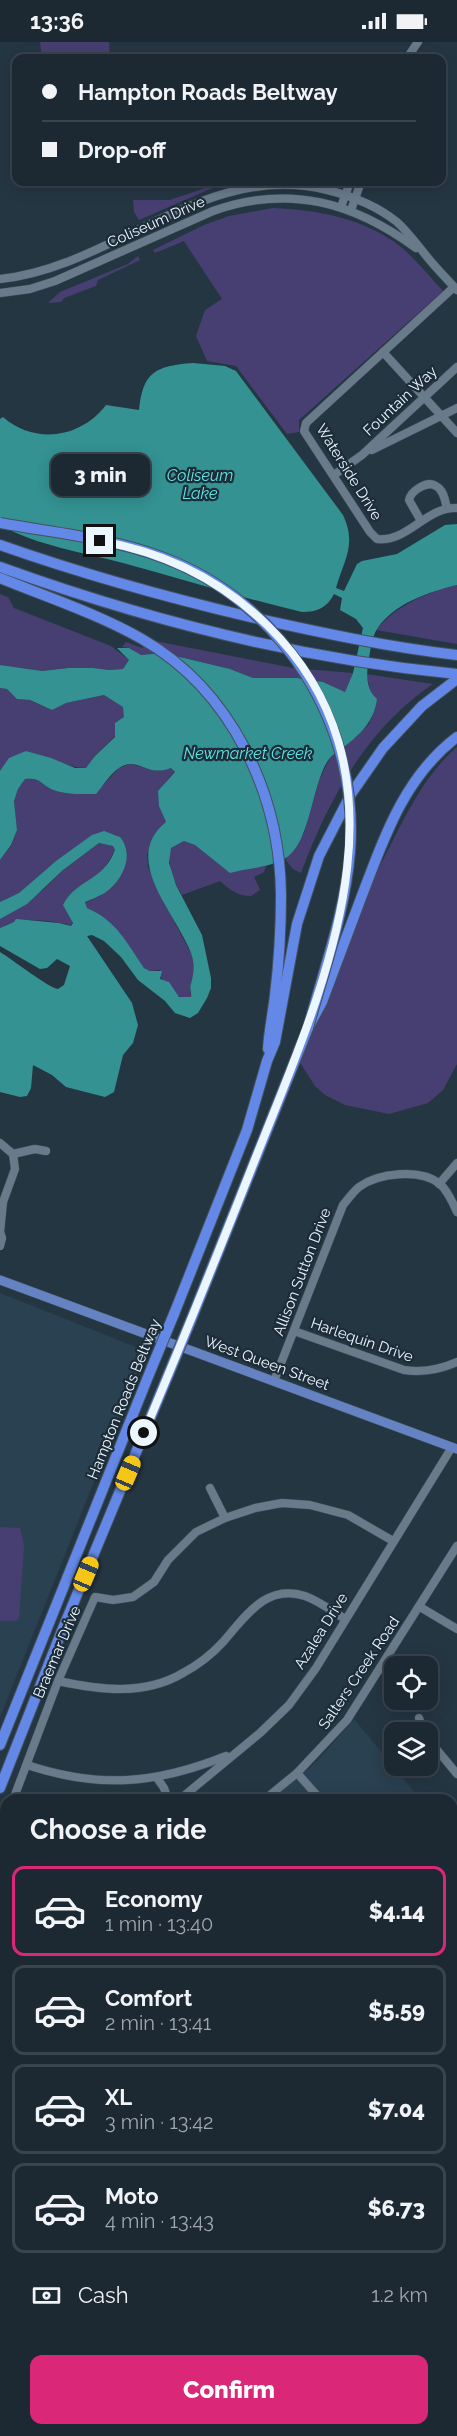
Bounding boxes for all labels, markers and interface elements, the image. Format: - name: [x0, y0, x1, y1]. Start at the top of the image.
- text: 13:36: [30, 8, 84, 34]
- text: Hampton Roads Beltway: [78, 79, 338, 105]
- text: Drop-off: [78, 137, 166, 163]
- street label: Coliseum Drive: [104, 192, 208, 252]
- street label: Fountain Way: [359, 362, 441, 440]
- street label: Waterside Drive: [312, 420, 386, 524]
- callout: 3 min: [51, 454, 150, 496]
- text: 3 min: [74, 463, 127, 487]
- water label: Coliseum Lake: [167, 466, 233, 503]
- route end: [86, 527, 113, 554]
- water label: Newmarket Creek: [184, 744, 313, 763]
- street label: Allison Sutton Drive: [269, 1205, 335, 1338]
- street label: Harlequin Drive: [308, 1314, 416, 1366]
- street label: Hampton Roads Beltway: [84, 1316, 164, 1482]
- street label: West Queen Street: [202, 1332, 332, 1394]
- route start: [130, 1419, 157, 1446]
- car: [113, 1453, 143, 1493]
- car: [71, 1554, 101, 1594]
- street label: Azalea Drive: [290, 1589, 352, 1672]
- street label: Braemar Drive: [29, 1603, 85, 1701]
- street label: Salters Creek Road: [315, 1613, 403, 1733]
- map controls: [384, 1656, 438, 1776]
- button: locate: [384, 1656, 438, 1710]
- button: layers: [384, 1722, 438, 1776]
- text: Choose a ride: [30, 1814, 206, 1845]
- icon: car: [33, 1884, 87, 1938]
- text: Economy: [105, 1886, 203, 1912]
- text: $4.14: [369, 1898, 425, 1924]
- text: 1 min · 13:40: [105, 1912, 213, 1936]
- icon: car: [33, 1983, 87, 2037]
- text: Comfort: [105, 1985, 192, 2011]
- text: $5.59: [368, 1997, 425, 2023]
- text: 2 min · 13:41: [105, 2011, 211, 2035]
- icon: car: [33, 2082, 87, 2136]
- text: XL: [105, 2084, 132, 2110]
- text: $7.04: [368, 2096, 425, 2122]
- text: 3 min · 13:42: [105, 2110, 214, 2134]
- icon: car: [33, 2181, 87, 2235]
- text: Moto: [105, 2183, 159, 2209]
- text: $6.73: [367, 2195, 425, 2221]
- text: 4 min · 13:43: [105, 2209, 214, 2233]
- icon: cash: [30, 2279, 63, 2312]
- text: Cash: [78, 2282, 129, 2308]
- text: 1.2 km: [371, 2283, 428, 2307]
- button: Confirm: [30, 2355, 428, 2424]

